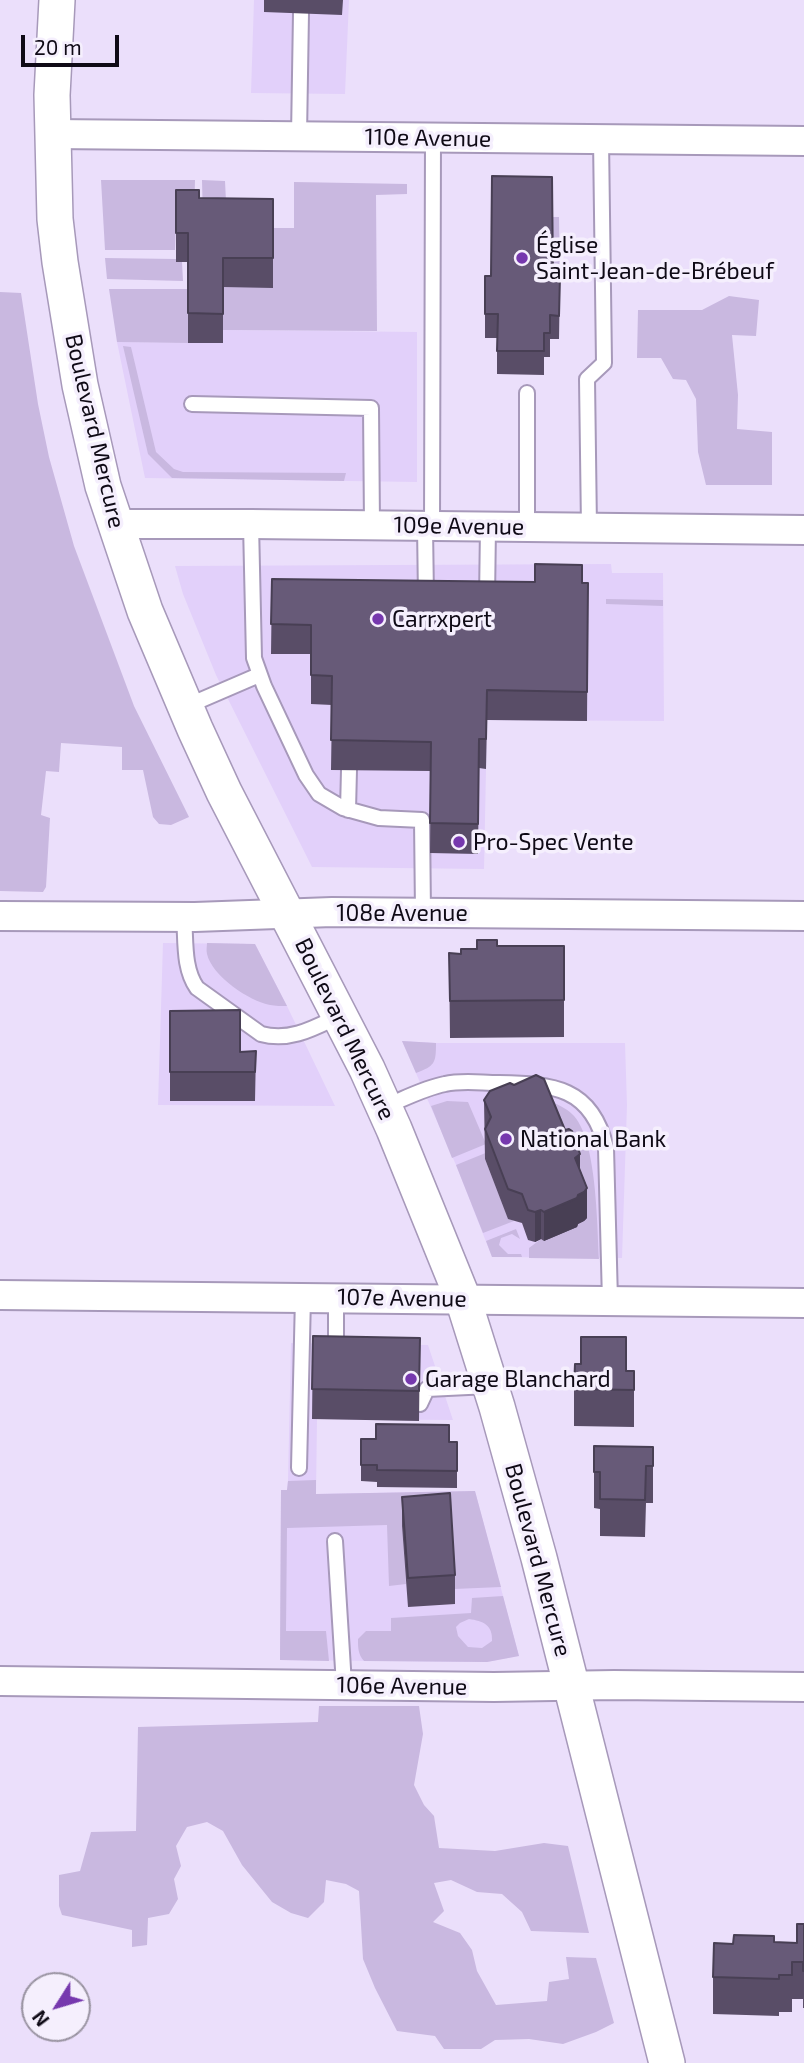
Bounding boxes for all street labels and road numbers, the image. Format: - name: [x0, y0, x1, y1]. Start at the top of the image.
- street label: 110e Avenue: [364, 123, 492, 153]
- street label: Boulevard Mercure: [59, 331, 131, 531]
- street label: 109e Avenue: [393, 511, 525, 541]
- street label: 108e Avenue: [336, 899, 468, 927]
- street label: Boulevard Mercure: [289, 934, 401, 1124]
- street label: 107e Avenue: [337, 1283, 467, 1313]
- street label: Boulevard Mercure: [499, 1460, 577, 1660]
- street label: 106e Avenue: [336, 1671, 468, 1701]

